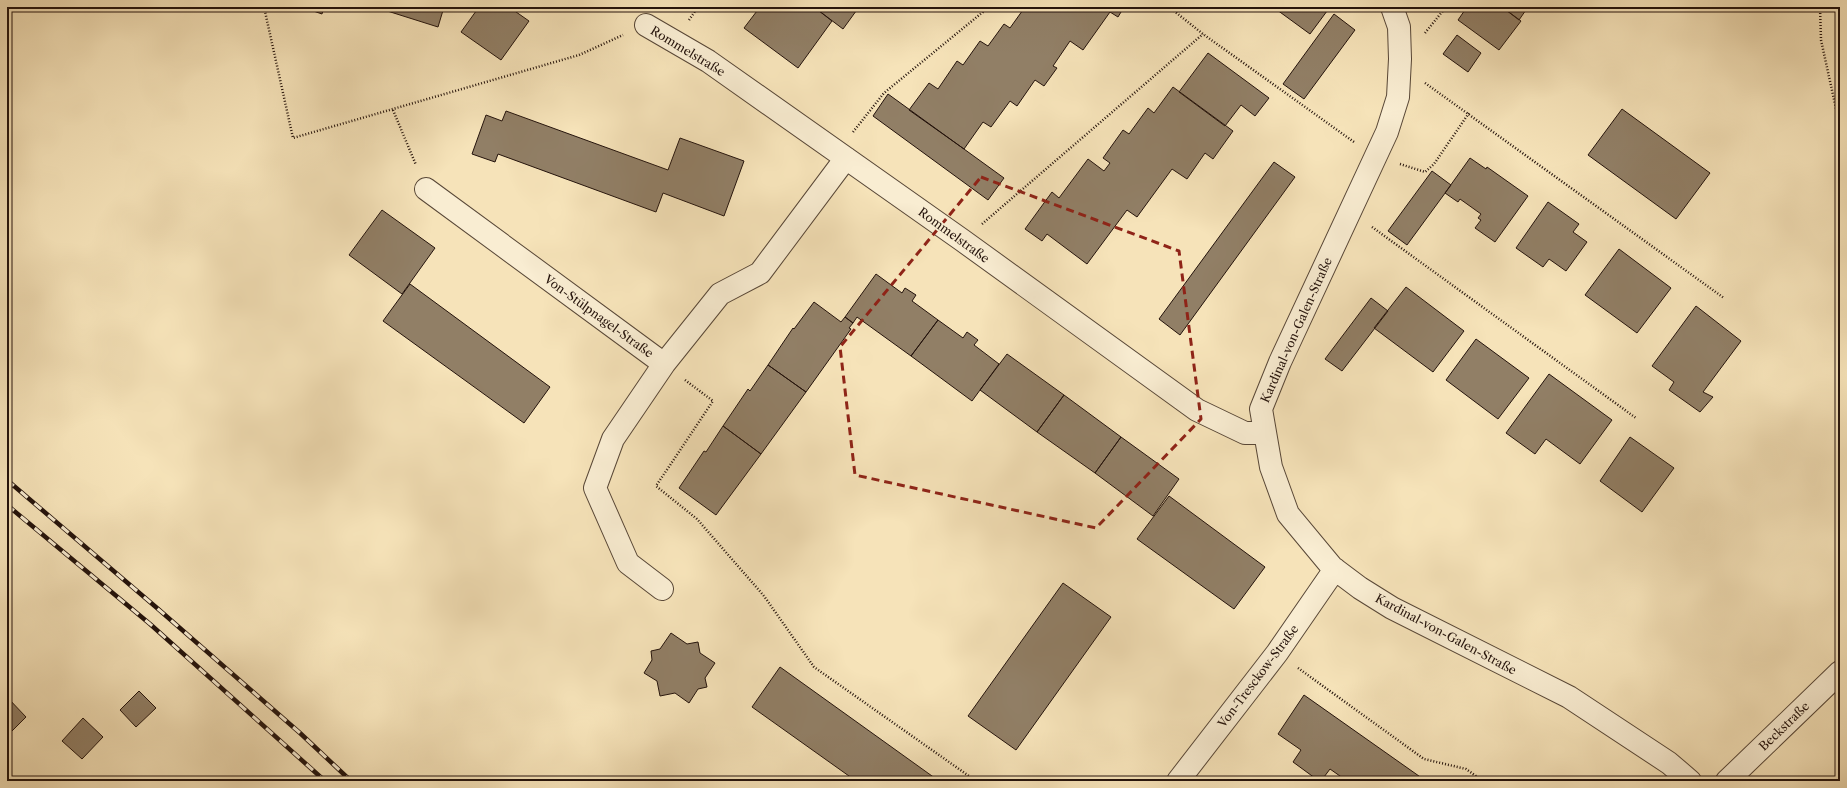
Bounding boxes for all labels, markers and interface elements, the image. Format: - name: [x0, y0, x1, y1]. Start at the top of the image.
- street label: Rommelstraße: [648, 23, 728, 79]
- street label: Rommelstraße: [915, 204, 993, 266]
- street label: Kardinal-von-Galen-Straße: [1257, 255, 1335, 405]
- street label: Von-Stülpnagel-Straße: [541, 271, 657, 361]
- street label: Kardinal-von-Galen-Straße: [1373, 590, 1519, 678]
- street label: Von-Tresckow-Straße: [1214, 621, 1302, 731]
- street label: Beckstraße: [1756, 698, 1812, 754]

